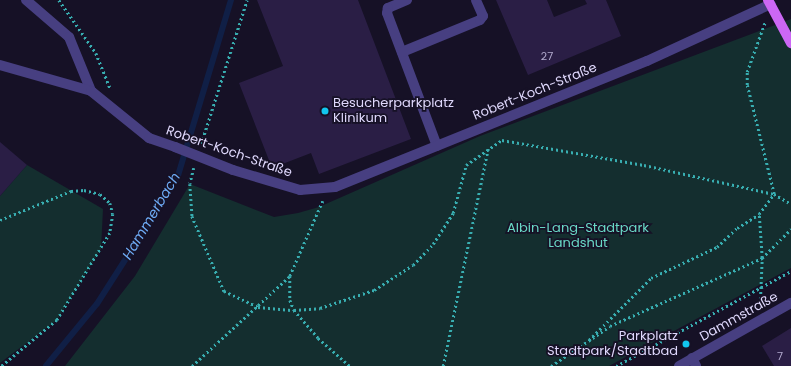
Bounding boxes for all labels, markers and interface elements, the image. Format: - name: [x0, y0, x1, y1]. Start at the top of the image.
- house number: 27: [541, 49, 553, 63]
- street label: Robert-Koch-Straße: [471, 60, 599, 124]
- place label: Besucherparkplatz Klinikum: [333, 96, 454, 127]
- marker: Besucherparkplatz Klinikum: [320, 106, 330, 116]
- street label: Robert-Koch-Straße: [164, 123, 294, 181]
- water label: Hammerbach: [118, 170, 184, 262]
- park label: Albin-Lang-Stadtpark Landshut: [507, 221, 649, 252]
- street label: Dammstraße: [697, 289, 781, 345]
- place label: Parkplatz Stadtpark/Stadtbad: [547, 329, 678, 360]
- marker: Parkplatz Stadtpark/Stadtbad: [681, 339, 691, 349]
- house number: 7: [777, 349, 783, 363]

